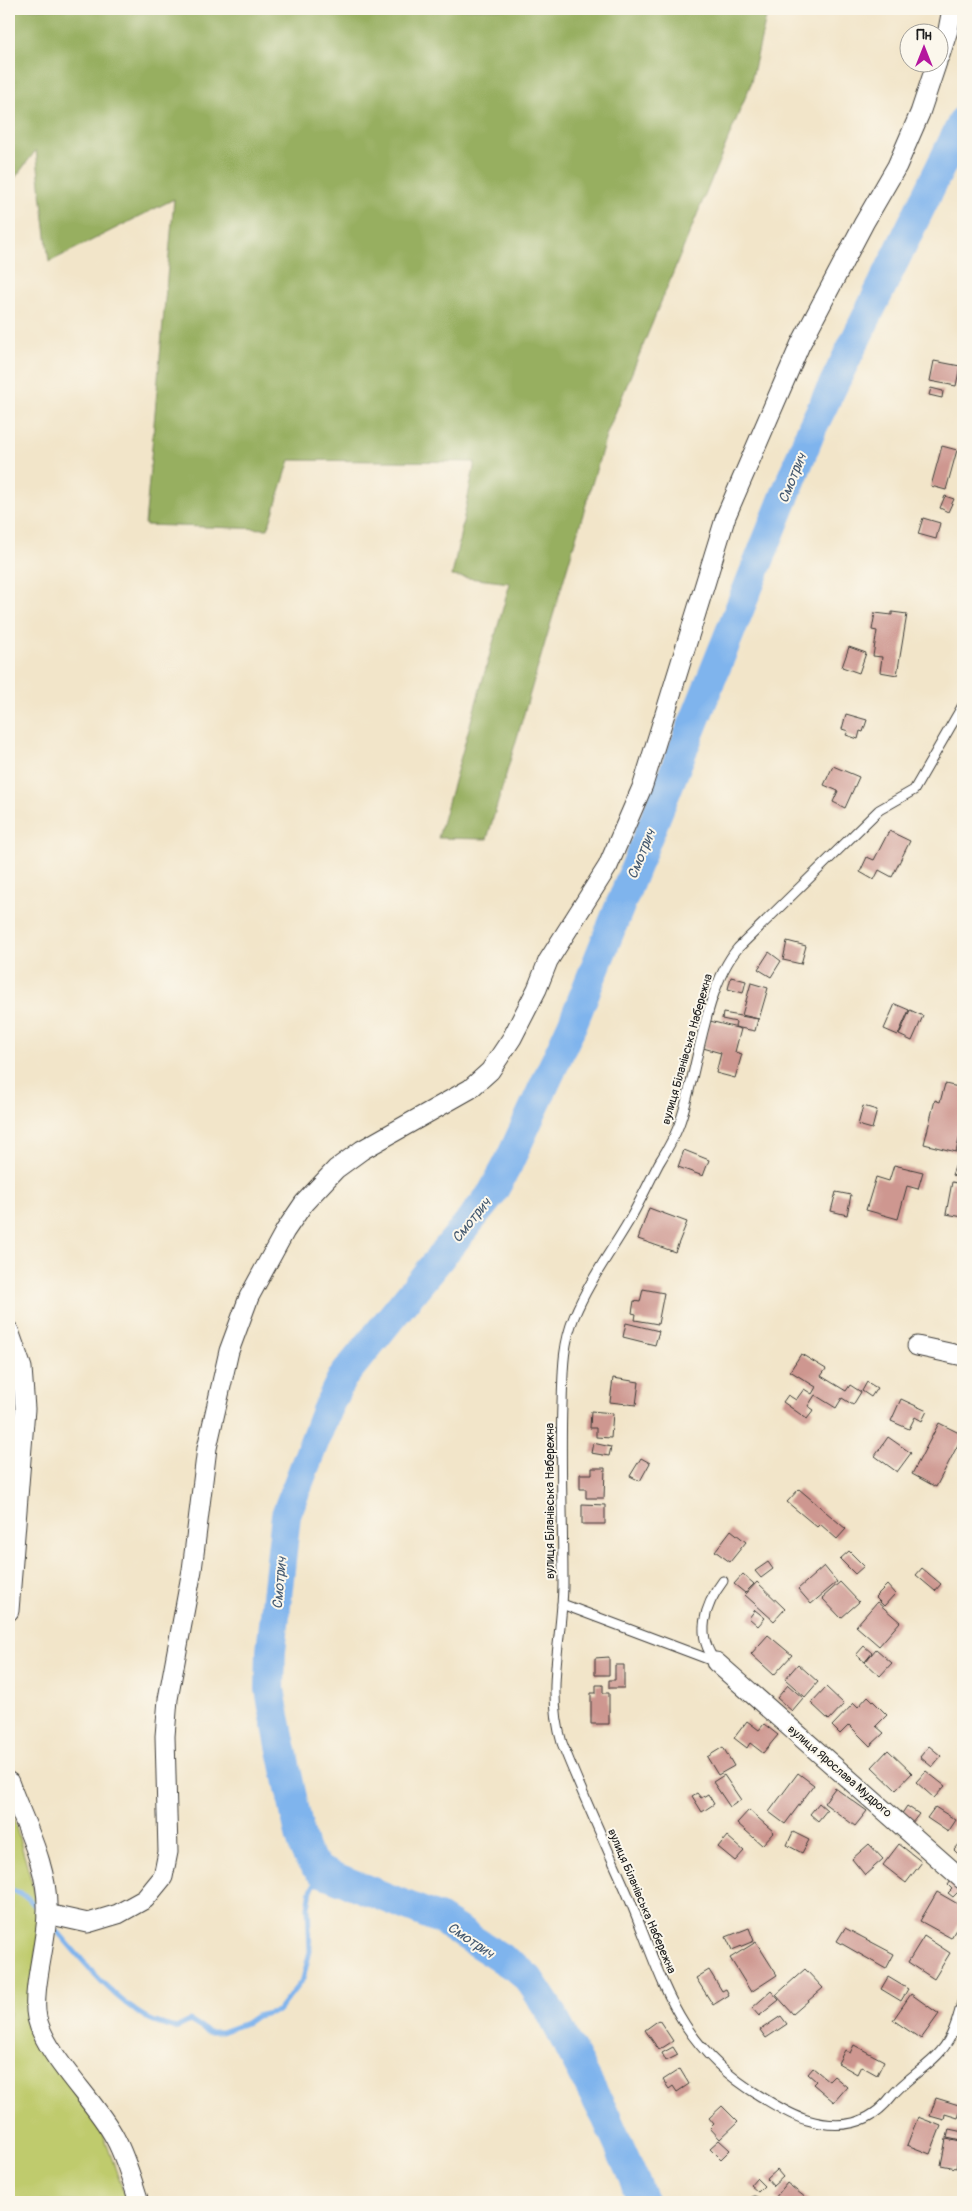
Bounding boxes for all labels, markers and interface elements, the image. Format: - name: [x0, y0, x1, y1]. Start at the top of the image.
- north arrow: [900, 22, 950, 72]
- text: Пн: [916, 27, 932, 44]
- water label: Смотрич: [775, 450, 810, 506]
- water label: Смотрич: [624, 826, 659, 882]
- street label: вулиця Біланівська Набережна: [659, 972, 716, 1126]
- water label: Смотрич: [448, 1194, 495, 1246]
- street label: вулиця Біланівська Набережна: [543, 1423, 558, 1579]
- water label: Смотрич: [269, 1555, 290, 1610]
- street label: вулиця Ярослава Мудрого: [784, 1722, 895, 1821]
- street label: вулиця Біланівська Набережна: [604, 1826, 679, 1976]
- water label: Смотрич: [444, 1919, 498, 1963]

